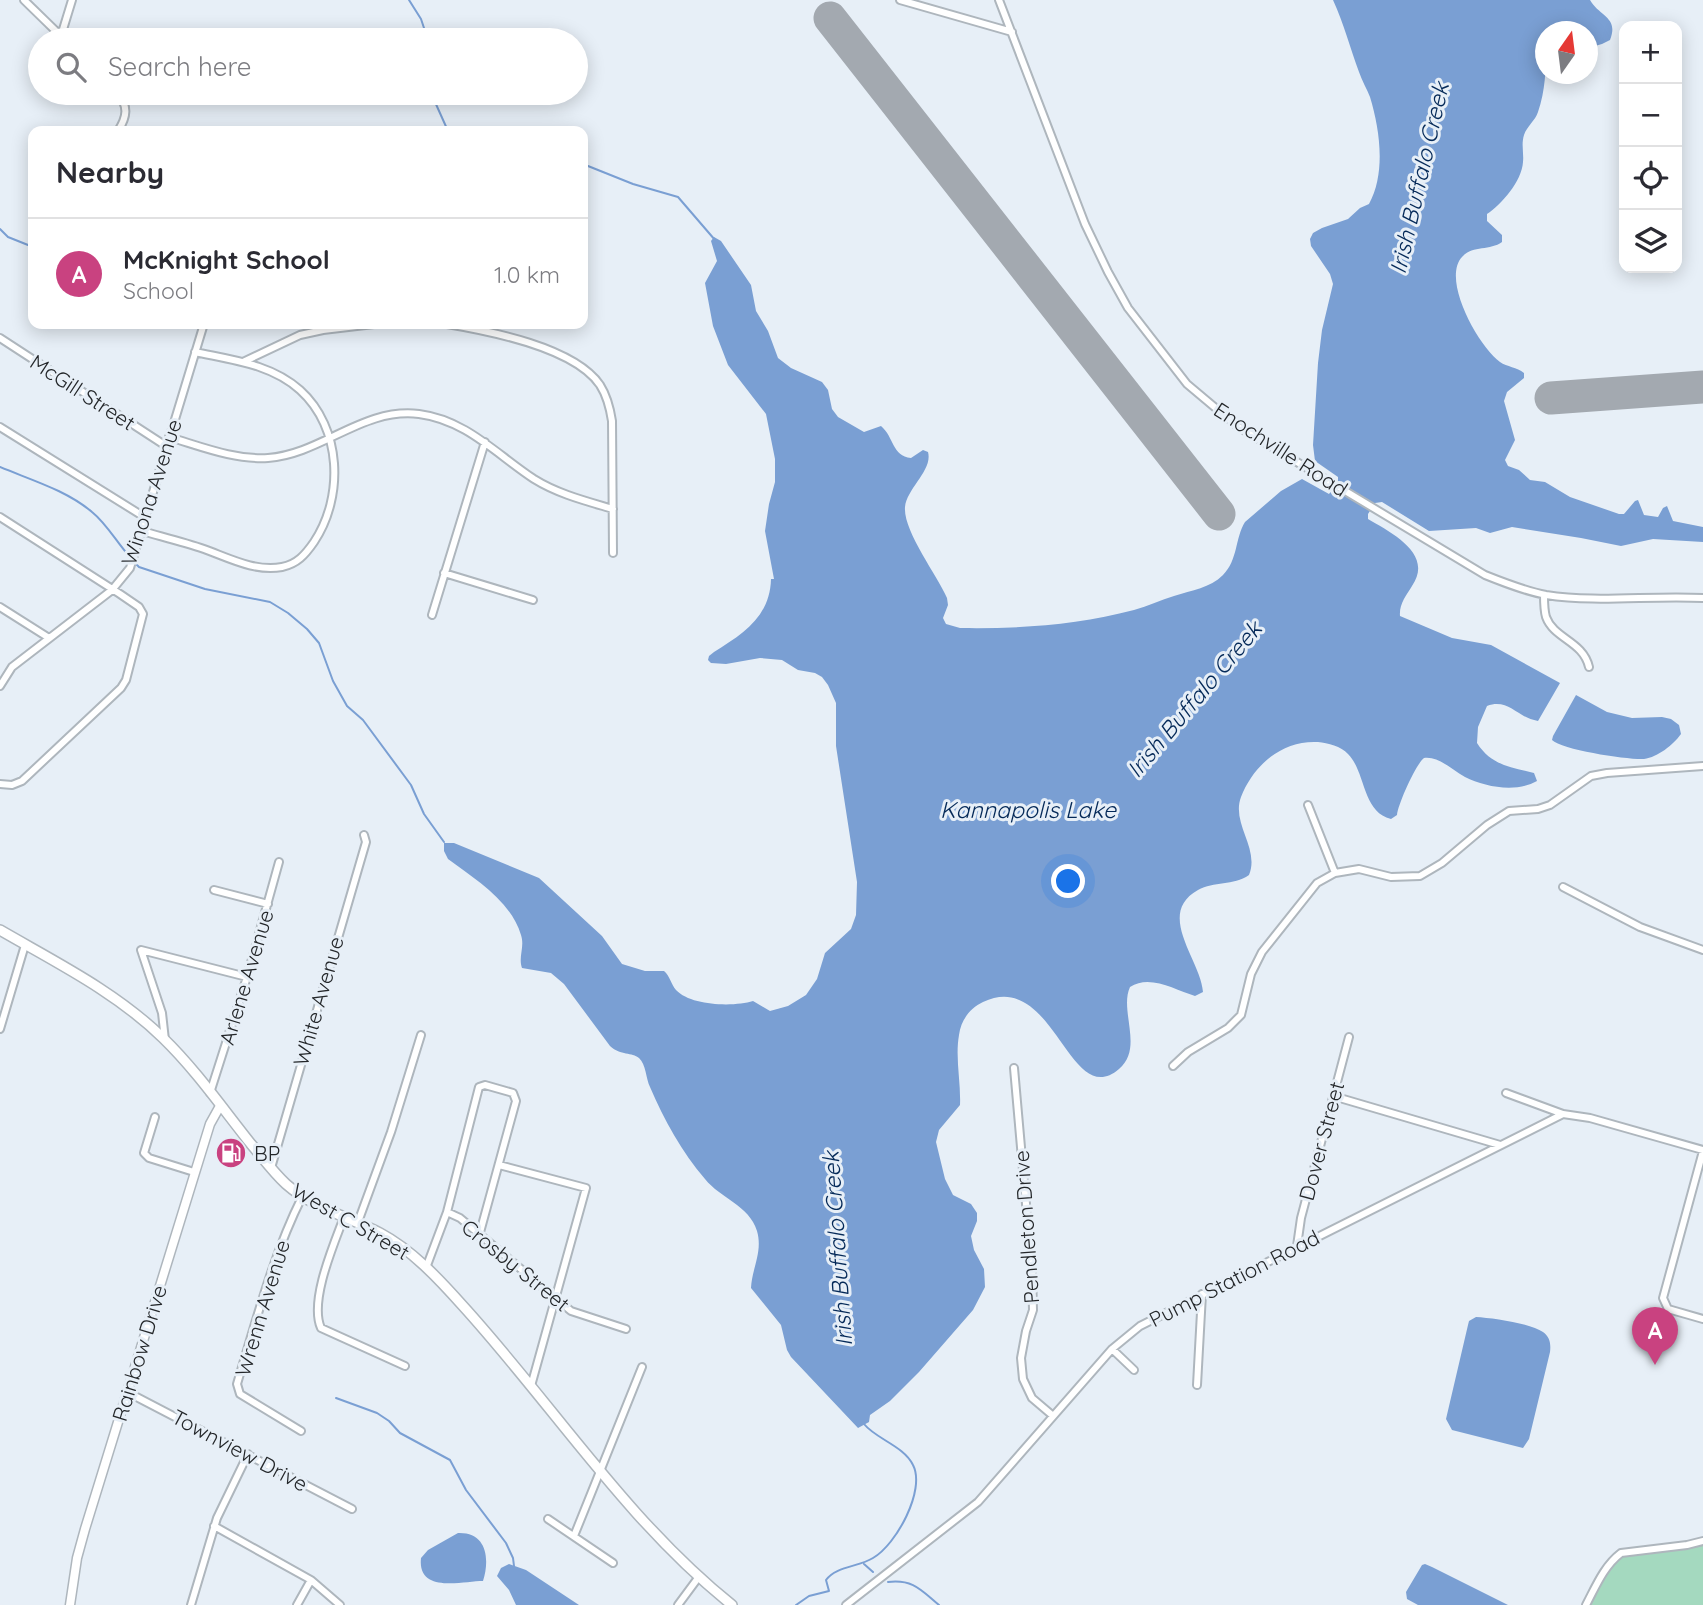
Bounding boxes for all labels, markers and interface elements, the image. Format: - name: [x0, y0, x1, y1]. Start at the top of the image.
- north arrow: [1535, 21, 1598, 84]
- map controls: [1619, 21, 1682, 273]
- button: +: [1619, 21, 1682, 84]
- search box: [28, 28, 588, 105]
- icon: search: [52, 48, 90, 86]
- text: Search here: [108, 50, 252, 83]
- water label: Irish Buffalo Creek: [1383, 78, 1455, 276]
- button: −: [1619, 84, 1682, 147]
- button: locate: [1619, 147, 1682, 210]
- text: Nearby: [56, 153, 164, 191]
- button: layers: [1619, 210, 1682, 273]
- text: McKnight School: [123, 243, 330, 276]
- text: A: [72, 260, 86, 289]
- text: 1.0 km: [494, 260, 560, 289]
- text: School: [123, 276, 194, 305]
- street label: McGill Street: [26, 348, 140, 436]
- street label: Enochville Road: [1209, 396, 1353, 502]
- street label: Winona Avenue: [115, 416, 187, 568]
- water label: Irish Buffalo Creek: [1120, 614, 1269, 783]
- water label: Kannapolis Lake: [940, 795, 1117, 824]
- your location: [1051, 864, 1085, 898]
- street label: Arlene Avenue: [213, 906, 279, 1048]
- street label: White Avenue: [287, 933, 349, 1069]
- street label: Dover Street: [1293, 1079, 1349, 1203]
- fuel station icon: BP: [214, 1136, 248, 1170]
- place label: BP: [254, 1140, 280, 1166]
- water label: Irish Buffalo Creek: [816, 1149, 858, 1347]
- street label: Pendleton Drive: [1008, 1149, 1044, 1305]
- street label: West C Street: [288, 1177, 414, 1265]
- street label: Crosby Street: [457, 1213, 575, 1317]
- street label: Pump Station Road: [1144, 1224, 1324, 1332]
- street label: Wrenn Avenue: [229, 1237, 295, 1379]
- street label: Rainbow Drive: [106, 1282, 172, 1424]
- pin: A: [1632, 1307, 1678, 1365]
- street label: Townview Drive: [168, 1403, 312, 1497]

